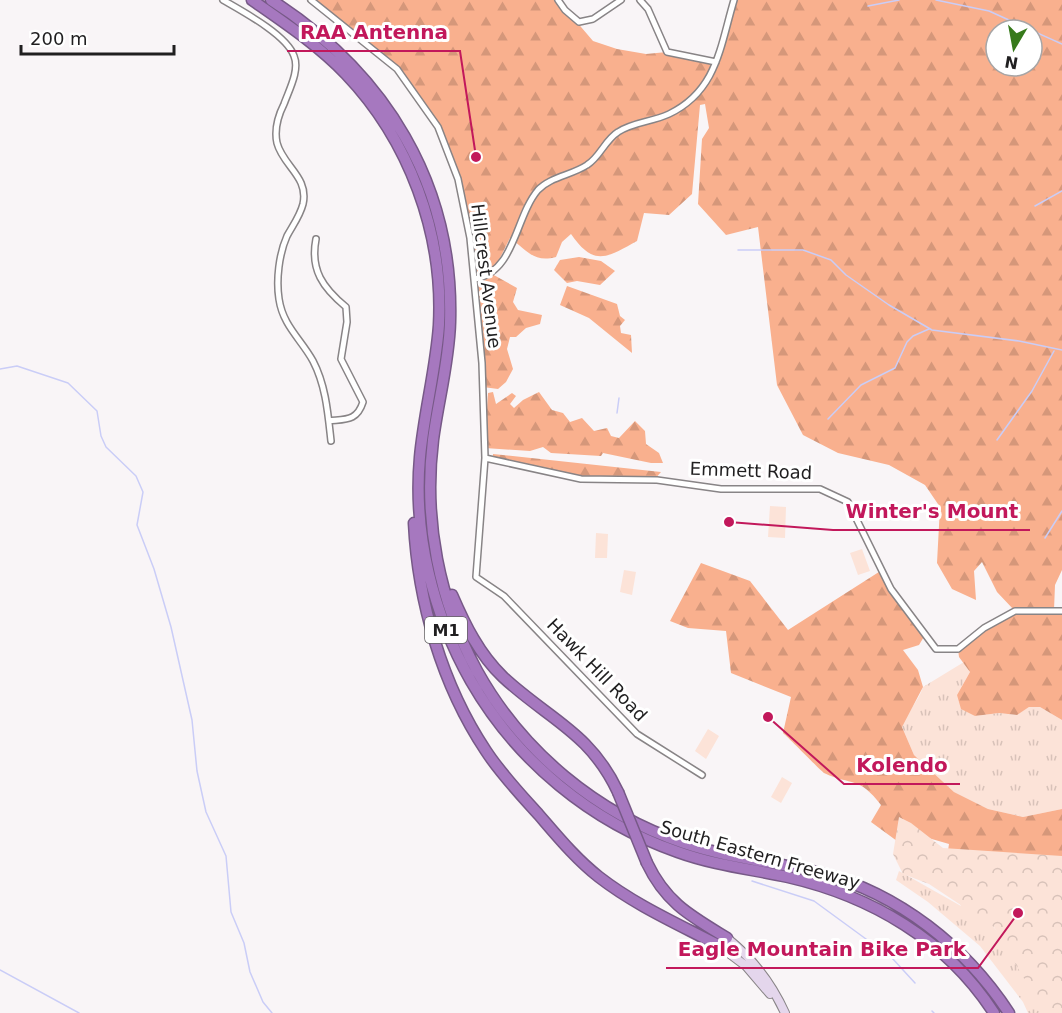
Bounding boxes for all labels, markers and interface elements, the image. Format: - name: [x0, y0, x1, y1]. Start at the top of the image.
- callout: RAA Antenna: [287, 13, 460, 51]
- scale bar: [21, 18, 174, 56]
- north arrow: [984, 18, 1044, 78]
- text: RAA Antenna: [300, 20, 448, 44]
- text: 200 m: [30, 28, 88, 49]
- text: N: [1003, 52, 1020, 73]
- street label: Hillcrest Avenue: [467, 202, 506, 349]
- street label: Emmett Road: [689, 458, 813, 483]
- callout: Winter's Mount: [833, 492, 1030, 530]
- text: Winter's Mount: [846, 499, 1019, 523]
- street label: Hawk Hill Road: [543, 614, 652, 725]
- road number: M1: [425, 617, 467, 643]
- callout: Kolendo: [844, 746, 960, 784]
- text: Kolendo: [856, 753, 948, 777]
- street label: South Eastern Freeway: [658, 816, 863, 893]
- callout: Eagle Mountain Bike Park: [666, 930, 978, 968]
- text: Eagle Mountain Bike Park: [678, 937, 967, 961]

